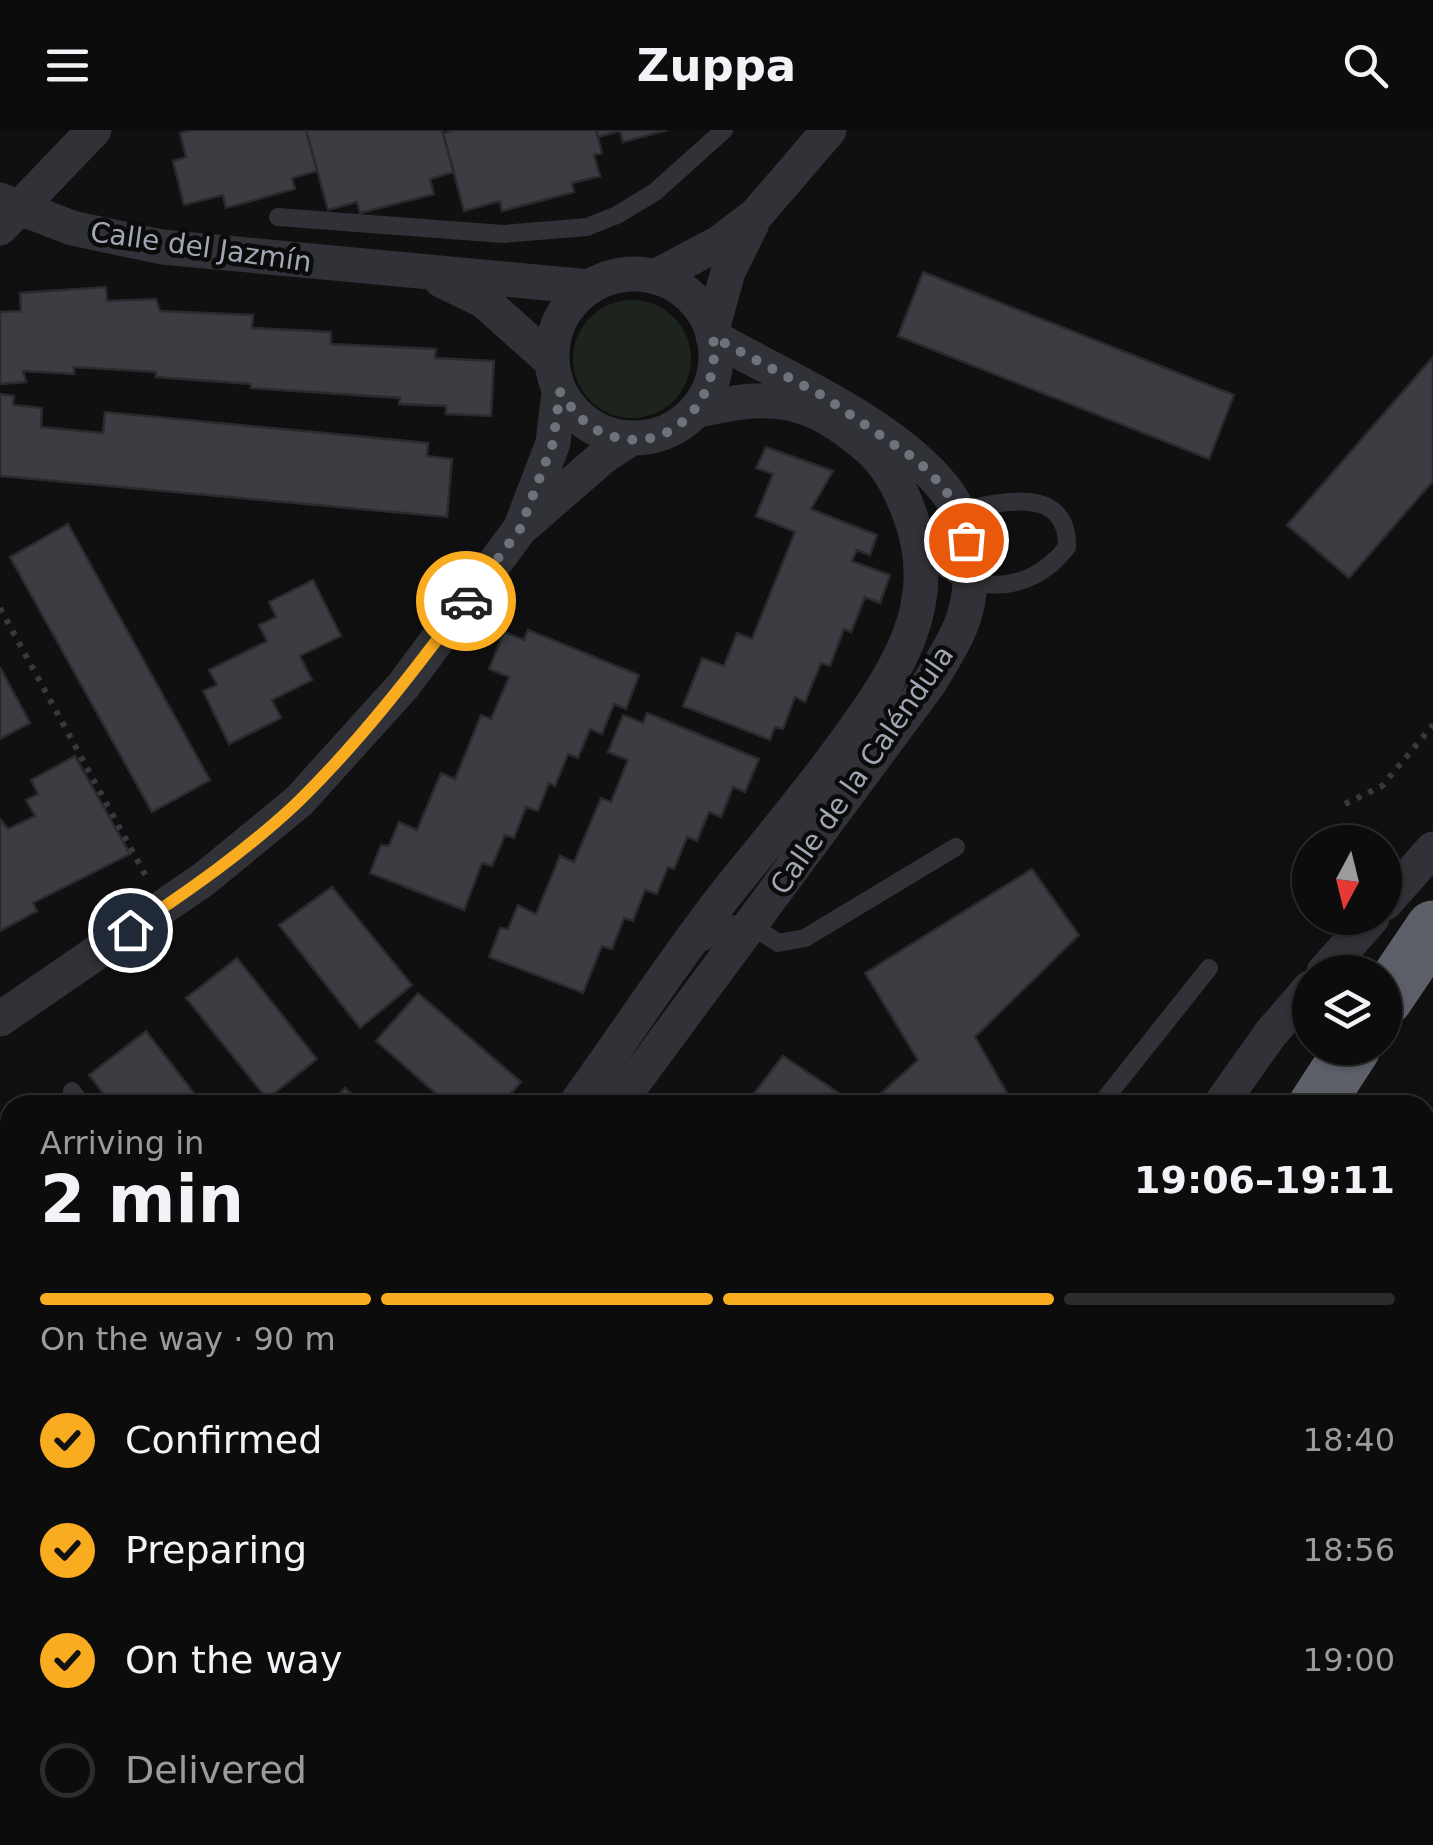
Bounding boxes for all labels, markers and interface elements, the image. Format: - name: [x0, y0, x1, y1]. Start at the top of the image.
- icon: menu: [40, 38, 95, 93]
- icon: search: [1338, 38, 1393, 93]
- text: Zuppa: [637, 39, 796, 92]
- street label: Calle del Jazmín: [88, 215, 314, 279]
- pin: [924, 498, 1009, 583]
- icon: bag: [939, 513, 994, 568]
- courier: [416, 551, 516, 651]
- icon: car: [439, 574, 494, 629]
- street label: Calle de la Caléndula: [764, 639, 960, 901]
- north arrow: [1292, 825, 1402, 935]
- map controls: [1292, 825, 1402, 1065]
- pin: [88, 888, 173, 973]
- icon: home: [103, 903, 158, 958]
- button: layers: [1292, 955, 1402, 1065]
- text: Arriving in: [40, 1124, 204, 1162]
- text: 19:06–19:11: [1134, 1158, 1395, 1202]
- text: 2 min: [40, 1162, 244, 1237]
- text: On the way · 90 m: [40, 1320, 336, 1358]
- icon: check: [40, 1413, 95, 1468]
- text: Confirmed: [125, 1418, 322, 1462]
- text: 18:40: [1303, 1421, 1395, 1459]
- icon: check: [40, 1523, 95, 1578]
- text: Preparing: [125, 1528, 307, 1572]
- text: 18:56: [1303, 1531, 1395, 1569]
- icon: check: [40, 1633, 95, 1688]
- text: On the way: [125, 1638, 342, 1682]
- text: 19:00: [1303, 1641, 1395, 1679]
- text: Delivered: [125, 1748, 307, 1792]

